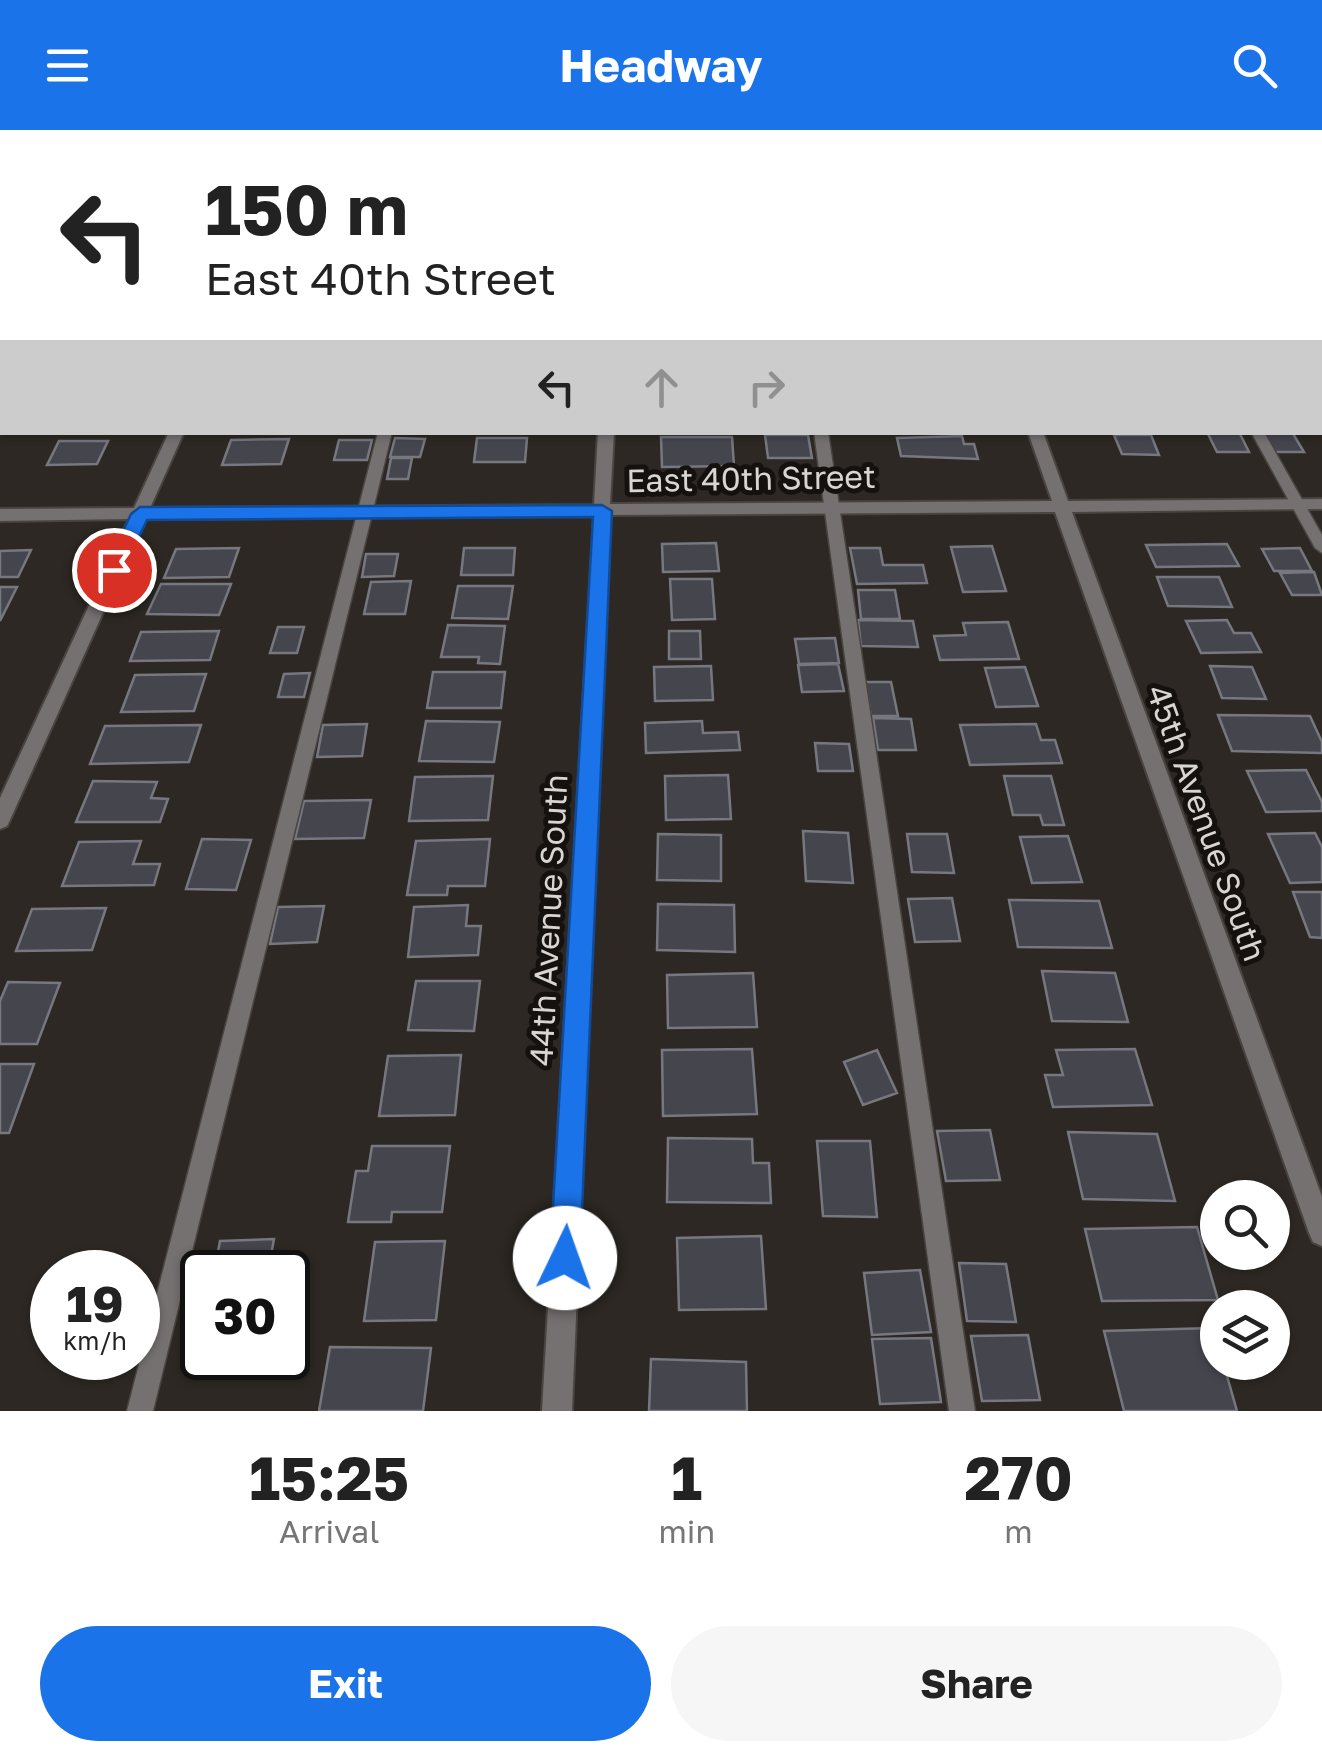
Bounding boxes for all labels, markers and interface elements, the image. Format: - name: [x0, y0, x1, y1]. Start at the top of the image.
- icon: menu: [40, 38, 95, 93]
- text: Headway: [559, 38, 763, 92]
- icon: search: [1227, 38, 1282, 93]
- text: 150 m: [205, 166, 408, 250]
- icon: left: [40, 170, 170, 300]
- text: East 40th Street: [205, 251, 556, 305]
- icon: left: [529, 360, 584, 415]
- icon: ahead: [634, 360, 689, 415]
- icon: right: [739, 360, 794, 415]
- street label: East 40th Street: [626, 457, 876, 499]
- pin: [72, 528, 157, 613]
- icon: arrive: [87, 543, 142, 598]
- street label: 45th Avenue South: [1139, 679, 1275, 966]
- street label: 44th Avenue South: [521, 773, 575, 1067]
- map controls: [1200, 1180, 1290, 1380]
- button: search: [1200, 1180, 1290, 1270]
- position arrow: [513, 1206, 617, 1310]
- speed limit sign: 30: [180, 1250, 310, 1380]
- text: 19: [66, 1273, 124, 1333]
- button: layers: [1200, 1290, 1290, 1380]
- text: km/h: [63, 1325, 127, 1356]
- text: 15:25: [249, 1441, 409, 1513]
- text: 1: [671, 1441, 702, 1513]
- text: 270: [964, 1441, 1073, 1513]
- text: Arrival: [279, 1512, 379, 1550]
- text: min: [659, 1512, 715, 1550]
- text: m: [1004, 1512, 1033, 1550]
- button: Exit: [40, 1626, 651, 1741]
- button: Share: [671, 1626, 1282, 1741]

